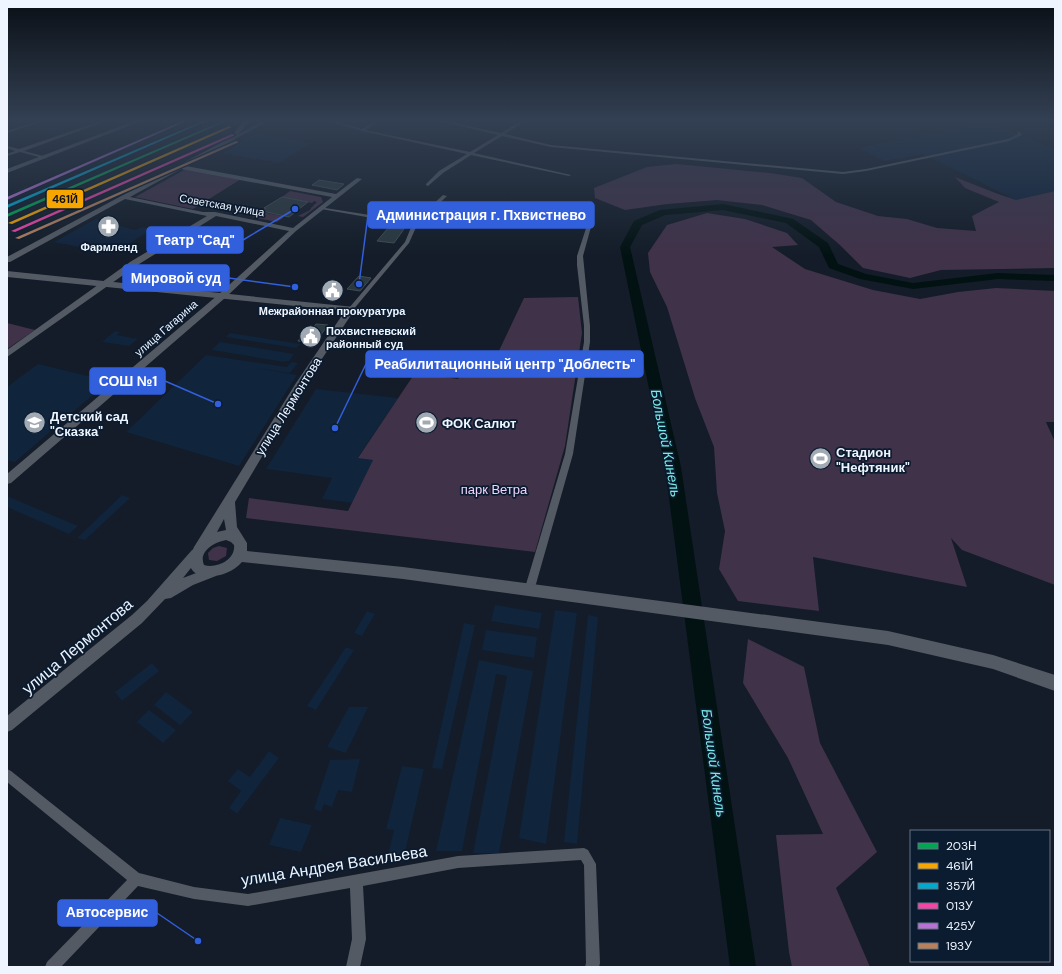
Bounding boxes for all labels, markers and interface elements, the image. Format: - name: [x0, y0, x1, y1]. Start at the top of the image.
- line badge: 461Й: [46, 189, 84, 209]
- street label: Советская улица: [178, 191, 267, 220]
- text: 461Й: [52, 192, 78, 206]
- callout: Администрация г. Пхвистнево: [368, 202, 594, 228]
- text: Администрация г. Пхвистнево: [376, 206, 586, 224]
- pharmacy icon: Фармленд: [96, 214, 122, 240]
- callout: Театр "Сад": [147, 227, 243, 253]
- text: Театр "Сад": [155, 231, 235, 249]
- place label: Фармленд: [81, 240, 137, 254]
- callout: Мировой суд: [123, 265, 229, 291]
- text: Мировой суд: [131, 269, 221, 287]
- public building icon: Межрайонная прокуратура: [319, 278, 345, 304]
- street label: улица Гагарина: [132, 296, 201, 359]
- place label: Межрайонная прокуратура: [259, 304, 406, 318]
- public building icon: Похвистневский районный суд: [297, 324, 323, 350]
- place label: Похвистневский районный суд: [326, 324, 416, 351]
- callout: Реабилитационный центр "Доблесть": [366, 351, 643, 377]
- street label: улица Лермонтова: [251, 353, 326, 458]
- text: Реабилитационный центр "Доблесть": [375, 355, 635, 373]
- callout: СОШ №1: [90, 368, 165, 394]
- text: СОШ №1: [99, 372, 157, 390]
- water label: Большой Кинель: [647, 388, 685, 498]
- place label: Детский сад "Сказка": [50, 408, 129, 440]
- school or university icon: Детский сад "Сказка": [21, 410, 47, 436]
- sports icon: ФОК Салют: [413, 410, 439, 436]
- place label: ФОК Салют: [442, 415, 516, 432]
- place label: Стадион "Нефтяник": [836, 444, 910, 476]
- sports icon: Стадион "Нефтяник": [808, 446, 834, 472]
- park label: парк Ветра: [461, 481, 528, 498]
- street label: улица Лермонтова: [18, 594, 137, 699]
- water label: Большой Кинель: [697, 708, 731, 818]
- legend: [910, 830, 1050, 962]
- text: 203Н: [946, 838, 977, 854]
- street label: улица Андрея Васильева: [240, 840, 429, 891]
- text: 461Й: [946, 858, 973, 874]
- text: 357Й: [946, 878, 975, 894]
- text: 013У: [946, 898, 973, 914]
- callout: Автосервис: [58, 900, 157, 926]
- text: Автосервис: [66, 903, 149, 921]
- text: 425У: [946, 918, 976, 934]
- text: 193У: [946, 938, 972, 954]

